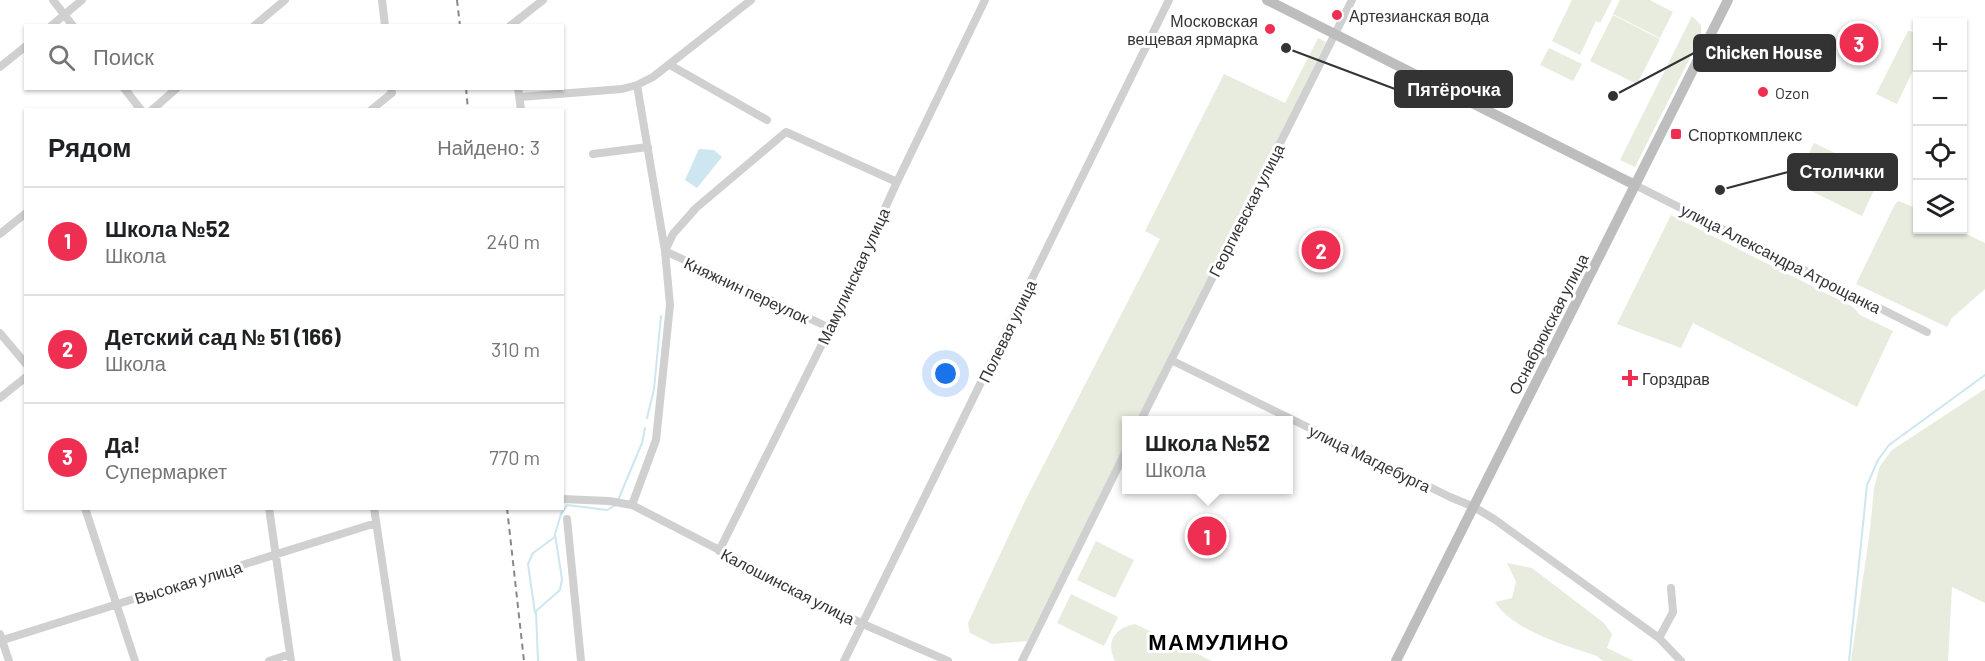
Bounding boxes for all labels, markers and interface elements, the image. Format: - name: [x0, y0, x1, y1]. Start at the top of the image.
- place label: Артезианская вода: [1349, 6, 1489, 25]
- marker: Артезианская вода: [1330, 8, 1344, 22]
- place label: Московская вещевая ярмарка: [1127, 11, 1258, 48]
- map controls: [1913, 18, 1967, 234]
- button: +: [1913, 18, 1967, 72]
- pin: 3: [1840, 20, 1878, 66]
- marker: Московская вещевая ярмарка: [1263, 22, 1277, 36]
- search box: [24, 24, 564, 90]
- callout: Chicken House: [1694, 35, 1835, 71]
- icon: search: [45, 41, 78, 74]
- text: Chicken House: [1705, 41, 1823, 63]
- text: Поиск: [93, 43, 154, 69]
- callout: Пятёрочка: [1395, 71, 1512, 107]
- button: −: [1913, 72, 1967, 126]
- text: Пятёрочка: [1407, 78, 1502, 100]
- place label: Ozon: [1775, 83, 1809, 102]
- marker: Ozon: [1756, 85, 1770, 99]
- place label: Спорткомплекс: [1688, 125, 1802, 144]
- button: locate: [1913, 126, 1967, 180]
- marker: Спорткомплекс: [1669, 127, 1683, 141]
- text: Рядом: [48, 131, 131, 162]
- text: Найдено: 3: [437, 135, 540, 159]
- street label: Георгиевская улица: [1204, 140, 1288, 280]
- callout: Столички: [1788, 154, 1897, 190]
- text: Столички: [1799, 160, 1885, 182]
- button: layers: [1913, 180, 1967, 234]
- street label: улица Александра Атрощанка: [1678, 199, 1884, 317]
- street label: Мамулинская улица: [813, 205, 893, 347]
- text: Школа №52: [105, 215, 230, 241]
- pin: 2: [1302, 228, 1340, 272]
- text: 1: [64, 229, 71, 253]
- text: 240 m: [486, 229, 540, 253]
- text: Школа: [105, 243, 166, 267]
- street label: Оснабрюкская улица: [1504, 250, 1592, 398]
- street label: Княжнин переулок: [682, 253, 813, 328]
- street label: Полевая улица: [974, 277, 1040, 385]
- text: Детский сад № 51 (166): [105, 323, 341, 349]
- text: 2: [62, 337, 73, 361]
- text: 310 m: [491, 337, 540, 361]
- text: Школа: [105, 351, 166, 375]
- your location: [931, 359, 960, 388]
- place label: Горздрав: [1642, 369, 1710, 388]
- marker: Горздрав: [1623, 371, 1637, 385]
- popup: [1122, 416, 1293, 494]
- street label: улица Магдебурга: [1306, 420, 1434, 496]
- text: Школа №52: [1145, 429, 1270, 455]
- text: Да!: [105, 431, 140, 457]
- text: 3: [62, 445, 73, 469]
- text: 770 m: [489, 445, 540, 469]
- text: Школа: [1145, 457, 1206, 481]
- text: Супермаркет: [105, 459, 227, 483]
- pin: 1: [1188, 514, 1226, 558]
- street label: Калошинская улица: [718, 544, 858, 628]
- street label: Высокая улица: [132, 557, 244, 607]
- district label: МАМУЛИНО: [1148, 628, 1290, 654]

